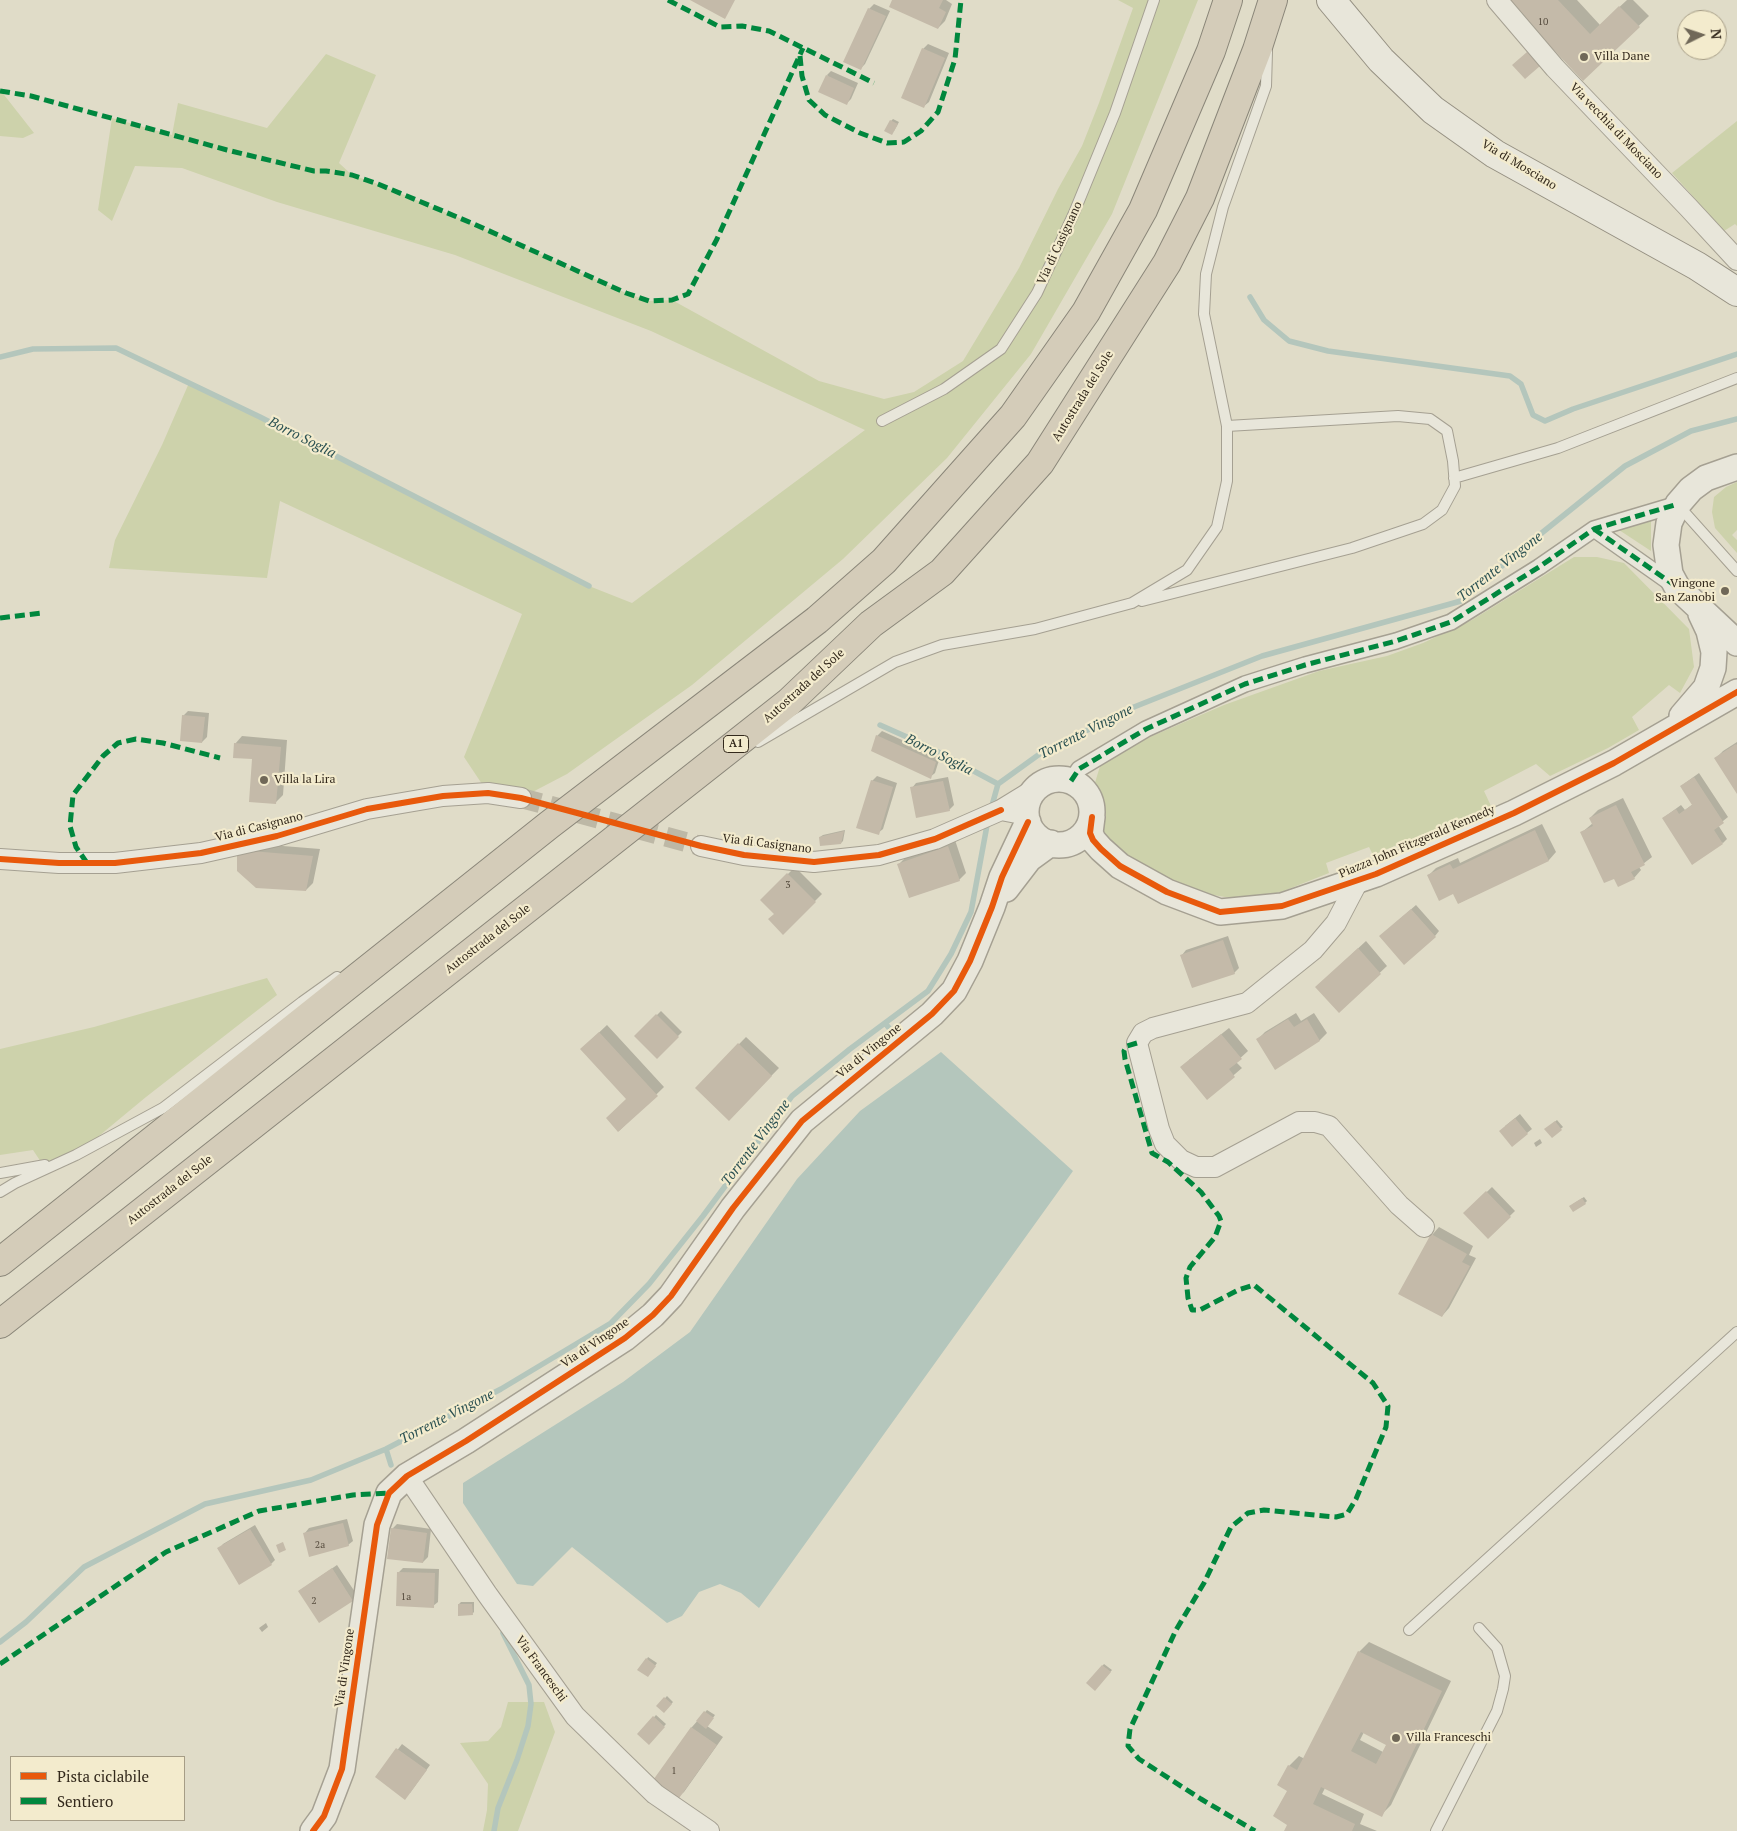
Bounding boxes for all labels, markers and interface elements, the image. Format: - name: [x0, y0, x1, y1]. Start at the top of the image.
- north arrow: [1677, 10, 1727, 60]
- house number: 10: [1538, 16, 1548, 28]
- text: N: [1707, 28, 1726, 40]
- place label: Villa Dane: [1594, 50, 1650, 64]
- marker: Villa Dane: [1578, 51, 1590, 63]
- street label: Via vecchia di Mosciano: [1566, 80, 1666, 182]
- street label: Via di Mosciano: [1479, 137, 1559, 193]
- street label: Via di Casignano: [1034, 199, 1086, 287]
- street label: Autostrada del Sole: [1049, 348, 1117, 444]
- water label: Borro Soglia: [265, 414, 339, 462]
- water label: Torrente Vingone: [1454, 528, 1546, 606]
- place label: Vingone San Zanobi: [1655, 577, 1715, 605]
- marker: Vingone San Zanobi: [1719, 585, 1731, 597]
- street label: Autostrada del Sole: [761, 646, 847, 726]
- water label: Torrente Vingone: [1036, 701, 1136, 763]
- water label: Borro Soglia: [902, 731, 976, 779]
- road number: A1: [724, 736, 748, 752]
- place label: Villa la Lira: [274, 773, 335, 787]
- marker: Villa la Lira: [258, 774, 270, 786]
- street label: Piazza John Fitzgerald Kennedy: [1337, 803, 1497, 881]
- street label: Via di Casignano: [214, 809, 304, 845]
- street label: Via di Casignano: [722, 831, 812, 857]
- house number: 3: [785, 879, 791, 891]
- street label: Autostrada del Sole: [443, 901, 533, 977]
- street label: Via di Vingone: [834, 1021, 904, 1081]
- water label: Torrente Vingone: [718, 1097, 794, 1189]
- street label: Autostrada del Sole: [125, 1152, 215, 1228]
- street label: Via di Vingone: [558, 1315, 632, 1371]
- water label: Torrente Vingone: [397, 1386, 497, 1448]
- house number: 2a: [315, 1539, 325, 1551]
- house number: 1a: [401, 1591, 411, 1603]
- house number: 2: [311, 1595, 317, 1607]
- street label: Via di Vingone: [332, 1628, 358, 1708]
- street label: Via Franceschi: [512, 1633, 570, 1705]
- place label: Villa Franceschi: [1406, 1731, 1491, 1745]
- marker: Villa Franceschi: [1390, 1732, 1402, 1744]
- legend: [10, 1756, 185, 1821]
- house number: 1: [671, 1765, 677, 1777]
- text: Pista ciclabile: [57, 1766, 149, 1786]
- text: Sentiero: [57, 1791, 113, 1811]

